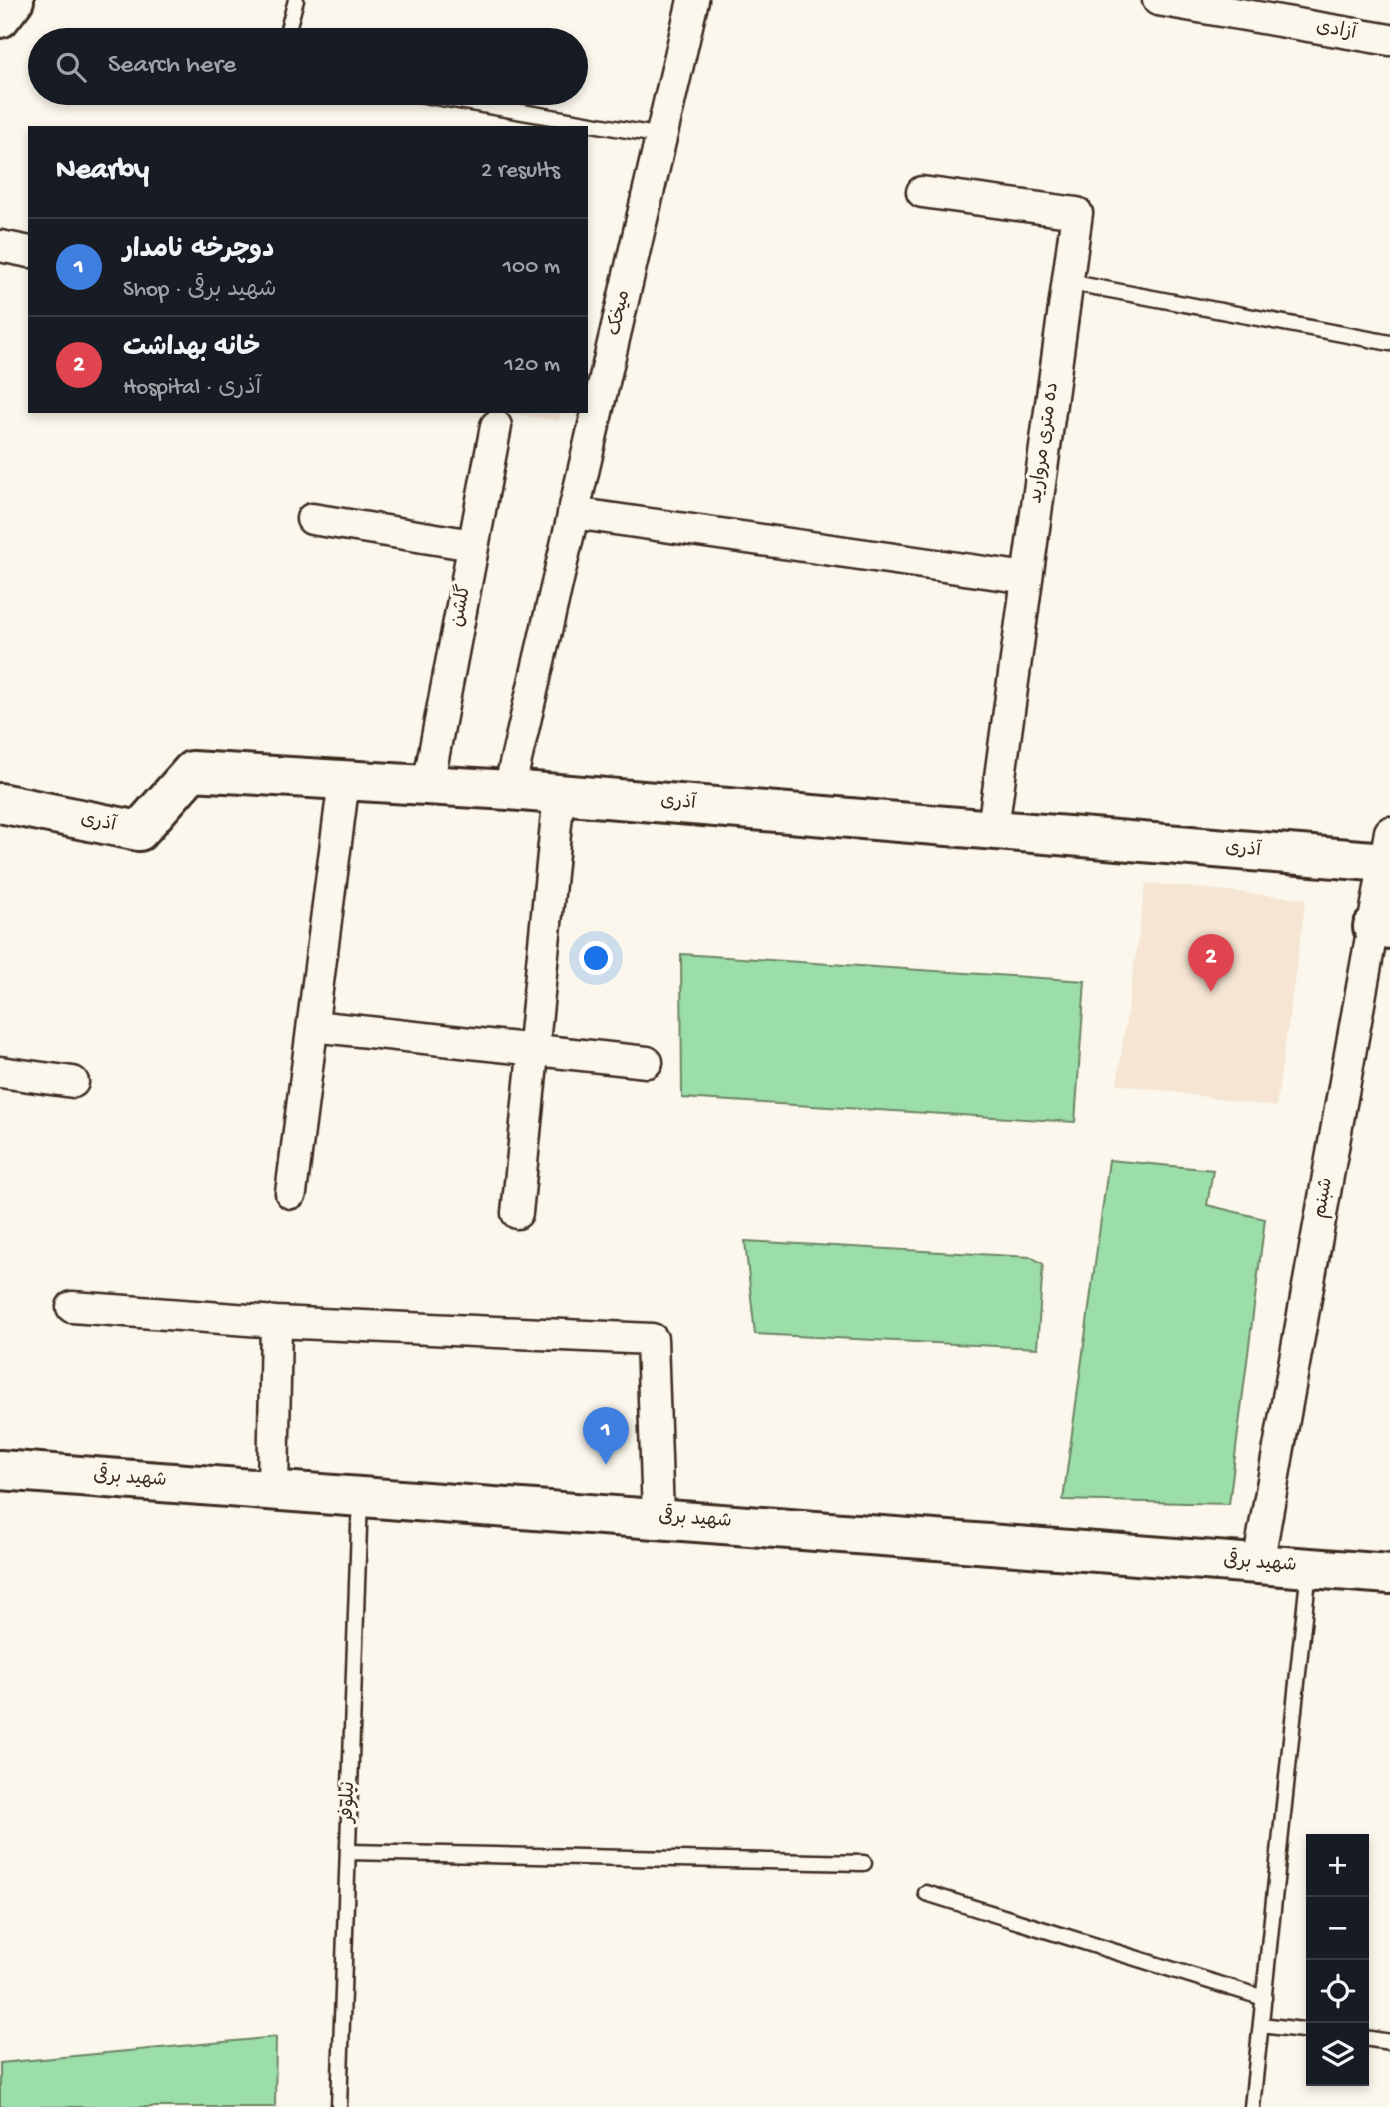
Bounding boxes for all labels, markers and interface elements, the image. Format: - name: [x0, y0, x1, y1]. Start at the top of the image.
- street label: آزادی: [1314, 14, 1359, 46]
- search box: [28, 28, 588, 105]
- icon: search: [52, 48, 90, 86]
- text: Search here: [108, 51, 236, 82]
- text: Nearby: [56, 154, 149, 189]
- text: 2 results: [481, 158, 560, 185]
- text: دوچرخه نامدار: [123, 236, 274, 267]
- text: 1: [74, 254, 84, 281]
- text: 100 m: [503, 254, 560, 281]
- text: Shop · شهید برقی: [123, 277, 277, 304]
- street label: میخک: [604, 288, 636, 338]
- text: خانه بهداشت: [123, 334, 260, 365]
- text: 2: [73, 352, 85, 379]
- text: 120 m: [505, 352, 560, 379]
- text: Hospital · آذری: [123, 375, 261, 402]
- street label: ده متری مروارید: [1025, 381, 1065, 505]
- street label: گلشن: [445, 583, 477, 629]
- street label: آذری: [659, 788, 698, 816]
- street label: آذری: [78, 806, 119, 838]
- street label: آذری: [1224, 835, 1263, 863]
- pin: 2: [1188, 934, 1234, 992]
- your location: [579, 941, 613, 975]
- street label: شبنم: [1309, 1176, 1339, 1220]
- pin: 1: [583, 1407, 629, 1465]
- street label: شهید برقی: [92, 1461, 168, 1493]
- street label: شهید برقی: [657, 1502, 733, 1534]
- street label: شهید برقی: [1222, 1546, 1298, 1578]
- street label: نیلوفر: [337, 1781, 361, 1825]
- map controls: [1306, 1834, 1369, 2086]
- button: +: [1306, 1834, 1369, 1897]
- button: −: [1306, 1897, 1369, 1960]
- button: locate: [1306, 1960, 1369, 2023]
- button: layers: [1306, 2023, 1369, 2086]

